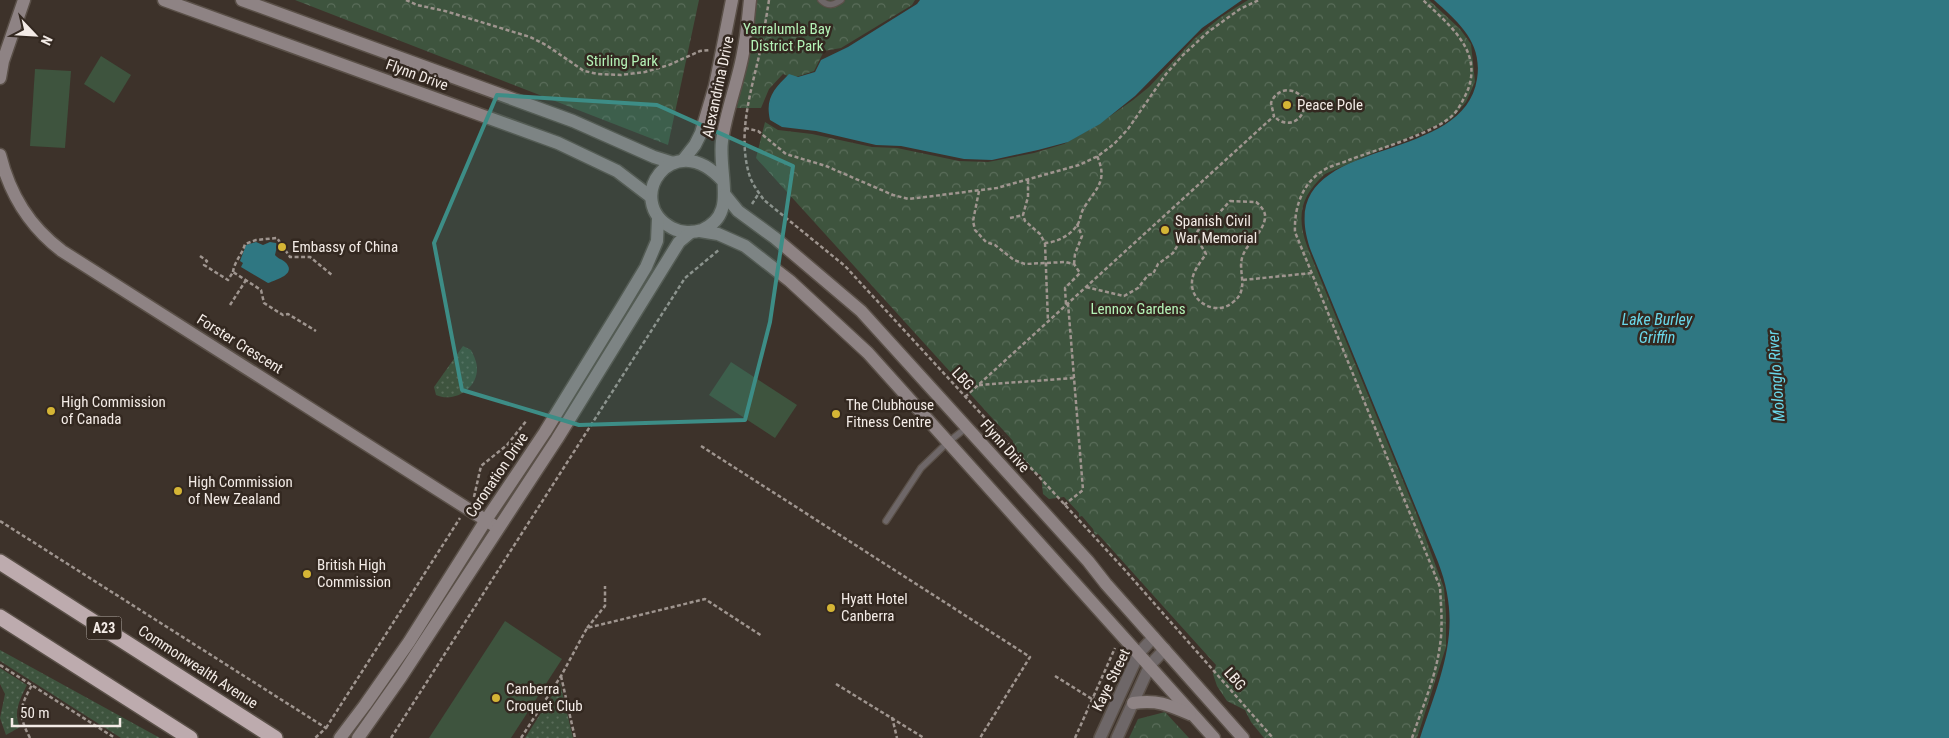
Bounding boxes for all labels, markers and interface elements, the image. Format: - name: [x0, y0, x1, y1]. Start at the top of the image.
- north arrow: [10, 10, 60, 60]
- park label: Yarralumla Bay District Park: [743, 20, 831, 55]
- text: N: [38, 33, 56, 48]
- street label: Alexandrina Drive: [698, 35, 738, 139]
- park label: Stirling Park: [586, 52, 658, 70]
- street label: Flynn Drive: [383, 55, 451, 95]
- place label: Peace Pole: [1297, 96, 1363, 114]
- marker: Peace Pole: [1281, 99, 1293, 111]
- place label: Spanish Civil War Memorial: [1175, 212, 1257, 247]
- marker: Spanish Civil War Memorial: [1159, 224, 1171, 236]
- place label: Embassy of China: [292, 238, 398, 256]
- marker: Embassy of China: [276, 241, 288, 253]
- park label: Lennox Gardens: [1090, 300, 1186, 318]
- street label: Forster Crescent: [194, 310, 286, 378]
- water label: Lake Burley Griffin: [1622, 310, 1693, 347]
- water label: Molonglo River: [1763, 328, 1789, 422]
- street label: LBG: [948, 364, 978, 394]
- place label: High Commission of Canada: [61, 393, 166, 428]
- place label: The Clubhouse Fitness Centre: [846, 396, 934, 431]
- marker: High Commission of Canada: [45, 405, 57, 417]
- marker: The Clubhouse Fitness Centre: [830, 408, 842, 420]
- street label: Flynn Drive: [977, 416, 1033, 476]
- street label: Coronation Drive: [462, 429, 532, 521]
- place label: High Commission of New Zealand: [188, 473, 293, 508]
- marker: High Commission of New Zealand: [172, 485, 184, 497]
- place label: British High Commission: [317, 556, 391, 591]
- marker: British High Commission: [301, 568, 313, 580]
- place label: Hyatt Hotel Canberra: [841, 590, 908, 625]
- marker: Hyatt Hotel Canberra: [825, 602, 837, 614]
- road number: A23: [86, 616, 122, 640]
- street label: Commonwealth Avenue: [135, 622, 261, 712]
- street label: Kaye Street: [1088, 646, 1134, 714]
- street label: LBG: [1220, 664, 1250, 694]
- place label: Canberra Croquet Club: [506, 680, 583, 715]
- marker: Canberra Croquet Club: [490, 692, 502, 704]
- scale bar: [12, 696, 120, 728]
- text: 50 m: [20, 704, 50, 722]

